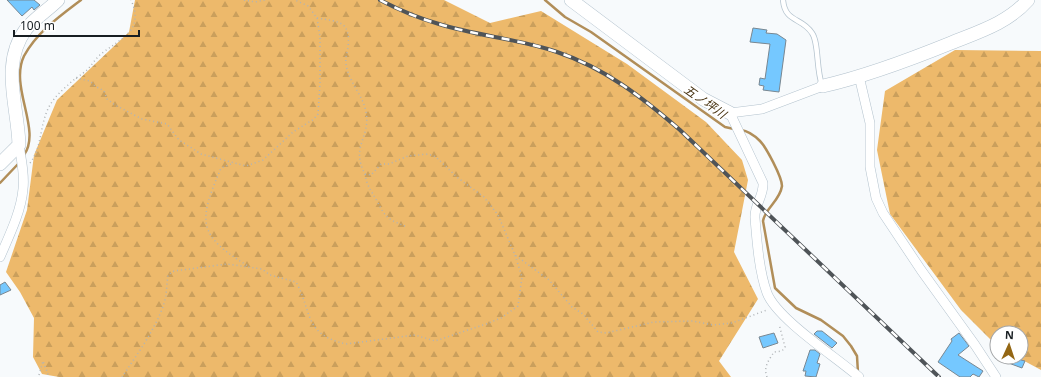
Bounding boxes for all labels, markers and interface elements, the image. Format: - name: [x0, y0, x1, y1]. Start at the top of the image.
- scale bar: [14, 12, 139, 38]
- text: 100 m: [20, 17, 55, 34]
- water label: 五ノ坪川: [681, 81, 731, 123]
- north arrow: [989, 325, 1029, 365]
- text: N: [1005, 327, 1014, 342]

